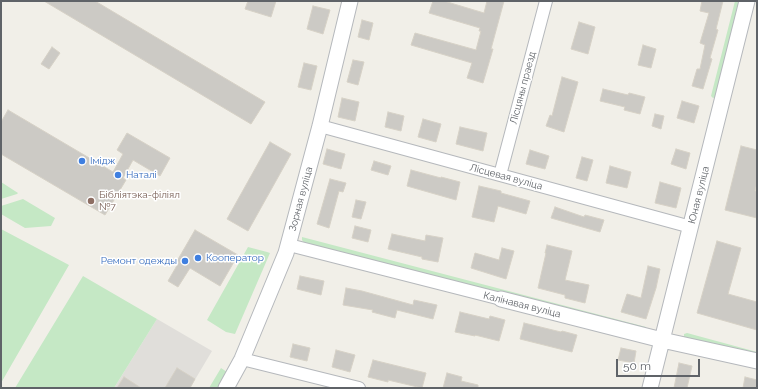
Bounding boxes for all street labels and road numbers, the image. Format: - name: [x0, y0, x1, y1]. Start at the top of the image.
- street label: Лісцяны праезд: [508, 50, 538, 126]
- street label: Лісцевая вуліца: [468, 161, 544, 193]
- street label: Зорная вуліца: [287, 165, 315, 233]
- street label: Юная вуліца: [686, 165, 712, 225]
- street label: Калінавая вуліца: [482, 290, 562, 320]

